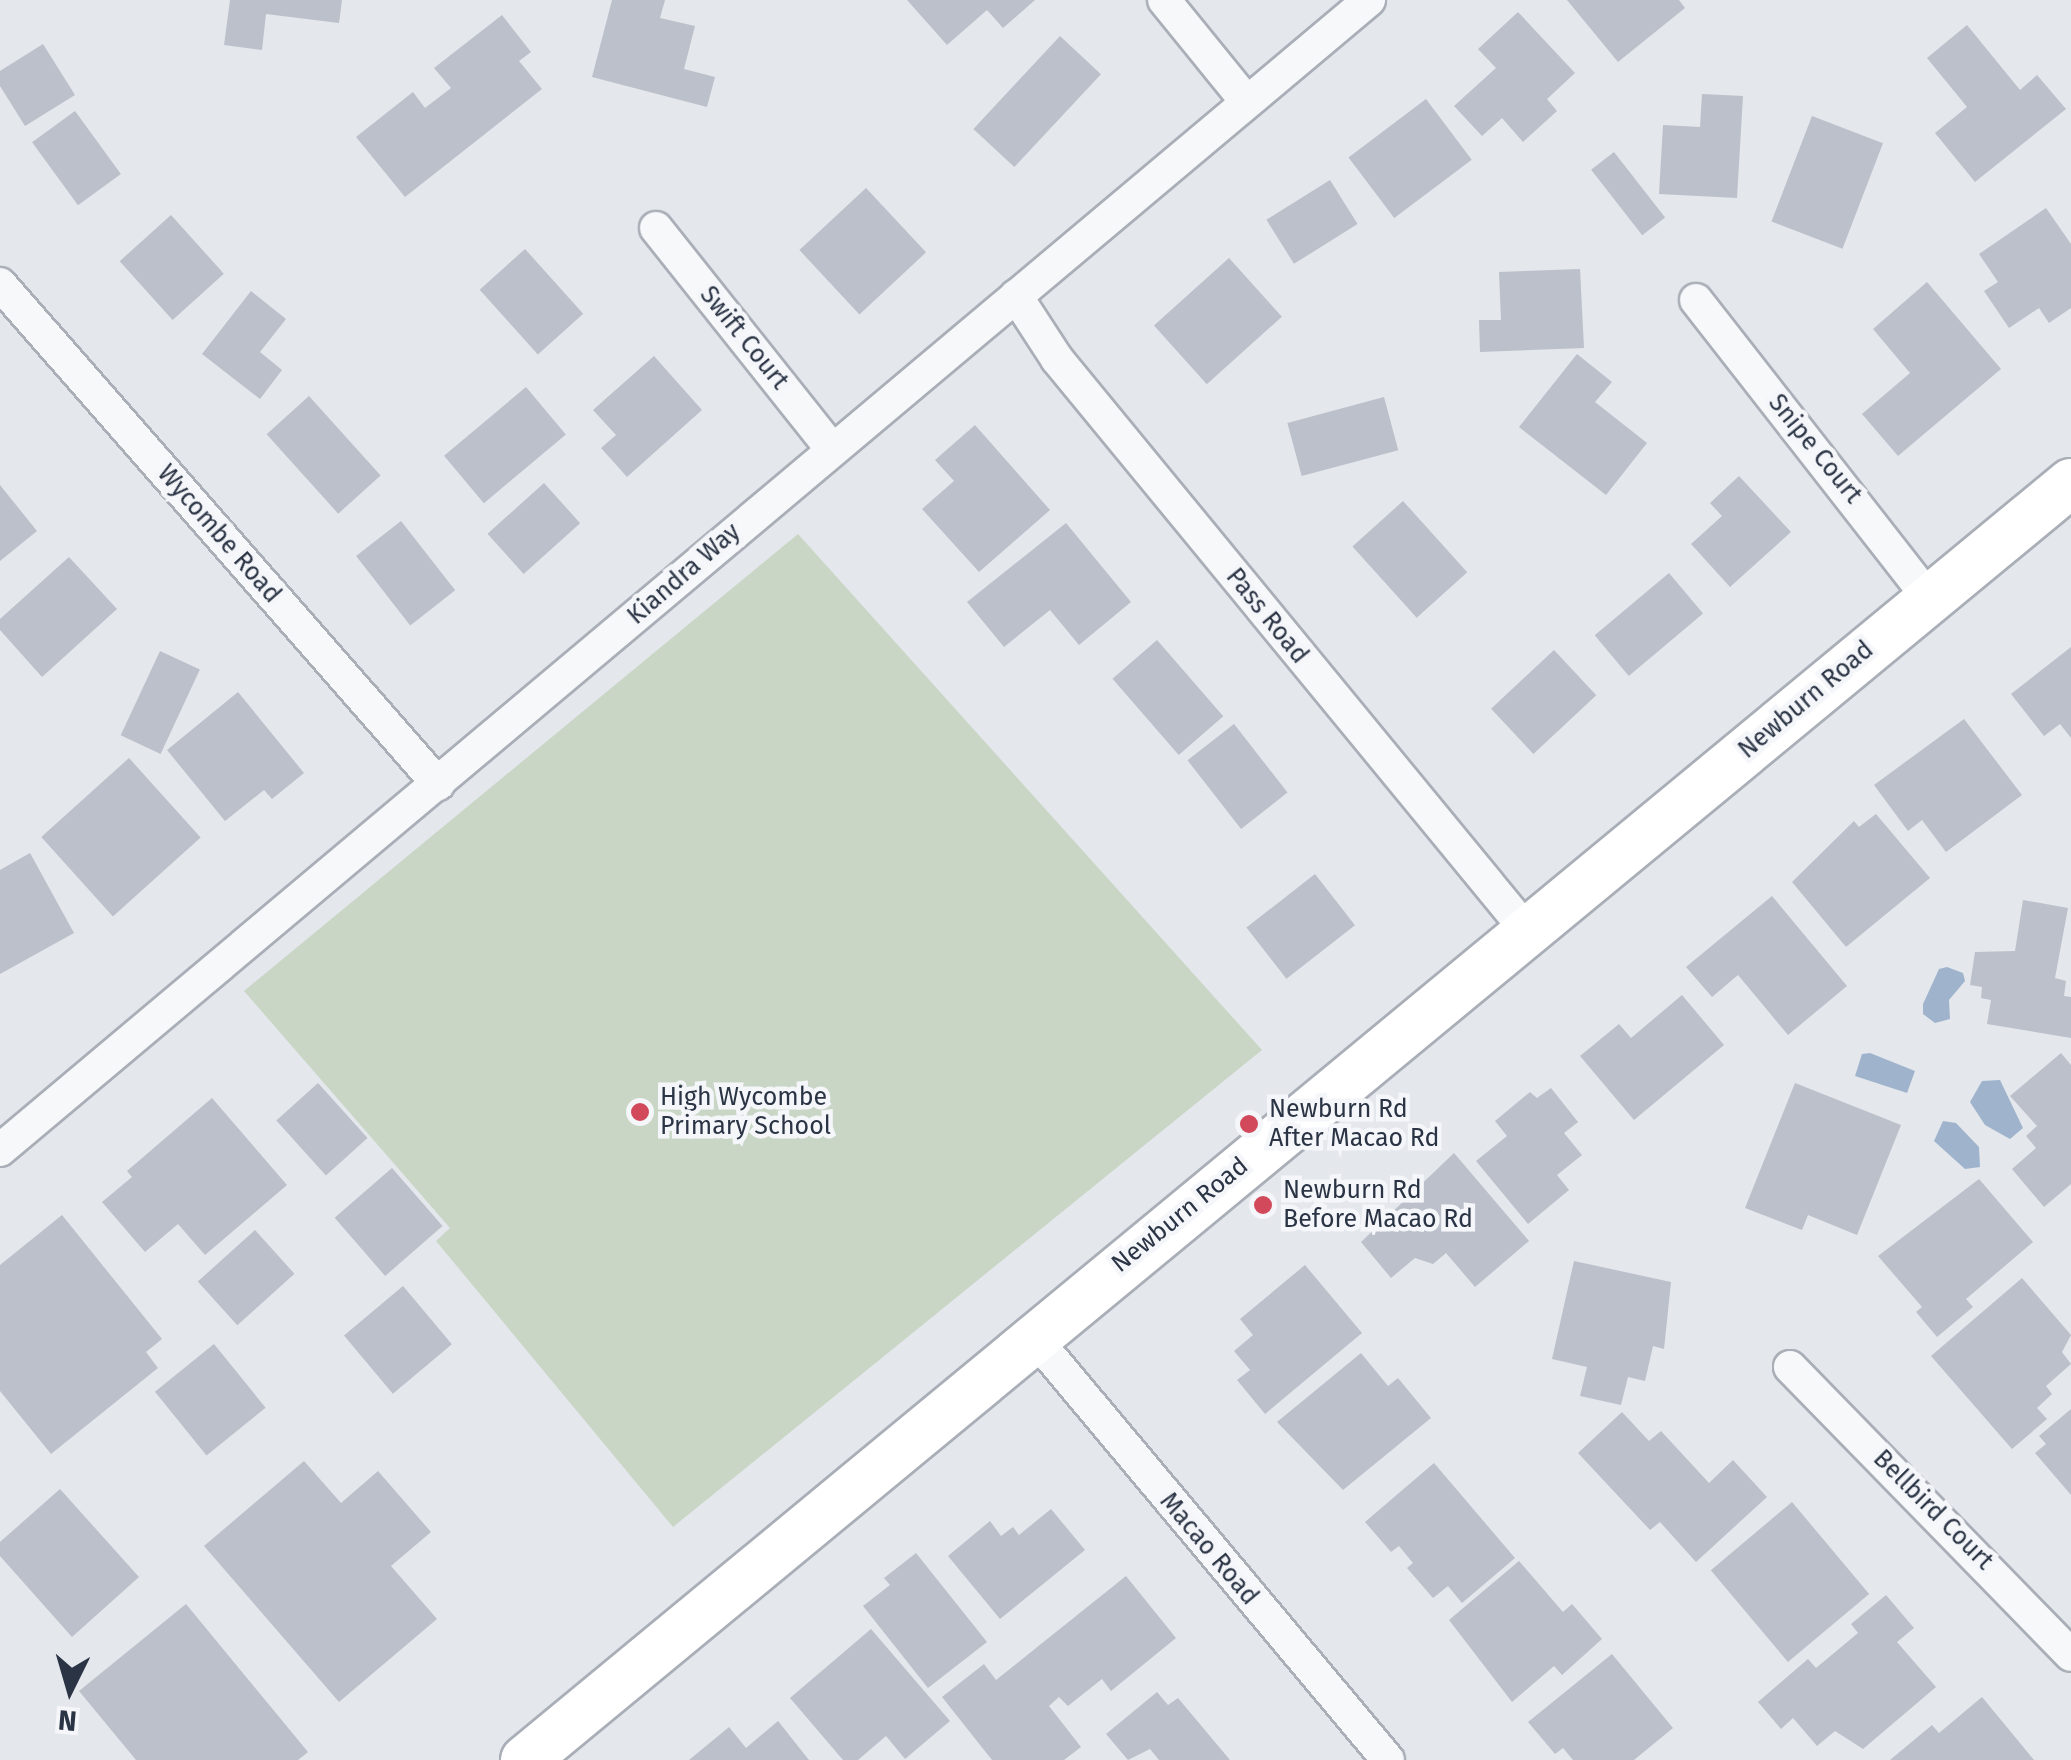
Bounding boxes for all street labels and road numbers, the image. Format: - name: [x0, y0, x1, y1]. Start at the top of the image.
- street label: Swift Court: [693, 280, 795, 396]
- street label: Snipe Court: [1762, 388, 1868, 510]
- street label: Wycombe Road: [151, 459, 287, 609]
- street label: Kiandra Way: [622, 517, 746, 631]
- street label: Pass Road: [1220, 562, 1314, 670]
- street label: Newburn Road: [1733, 635, 1879, 765]
- street label: Newburn Road: [1106, 1151, 1254, 1279]
- street label: Bellbird Court: [1867, 1444, 1999, 1576]
- street label: Macao Road: [1153, 1487, 1265, 1611]

